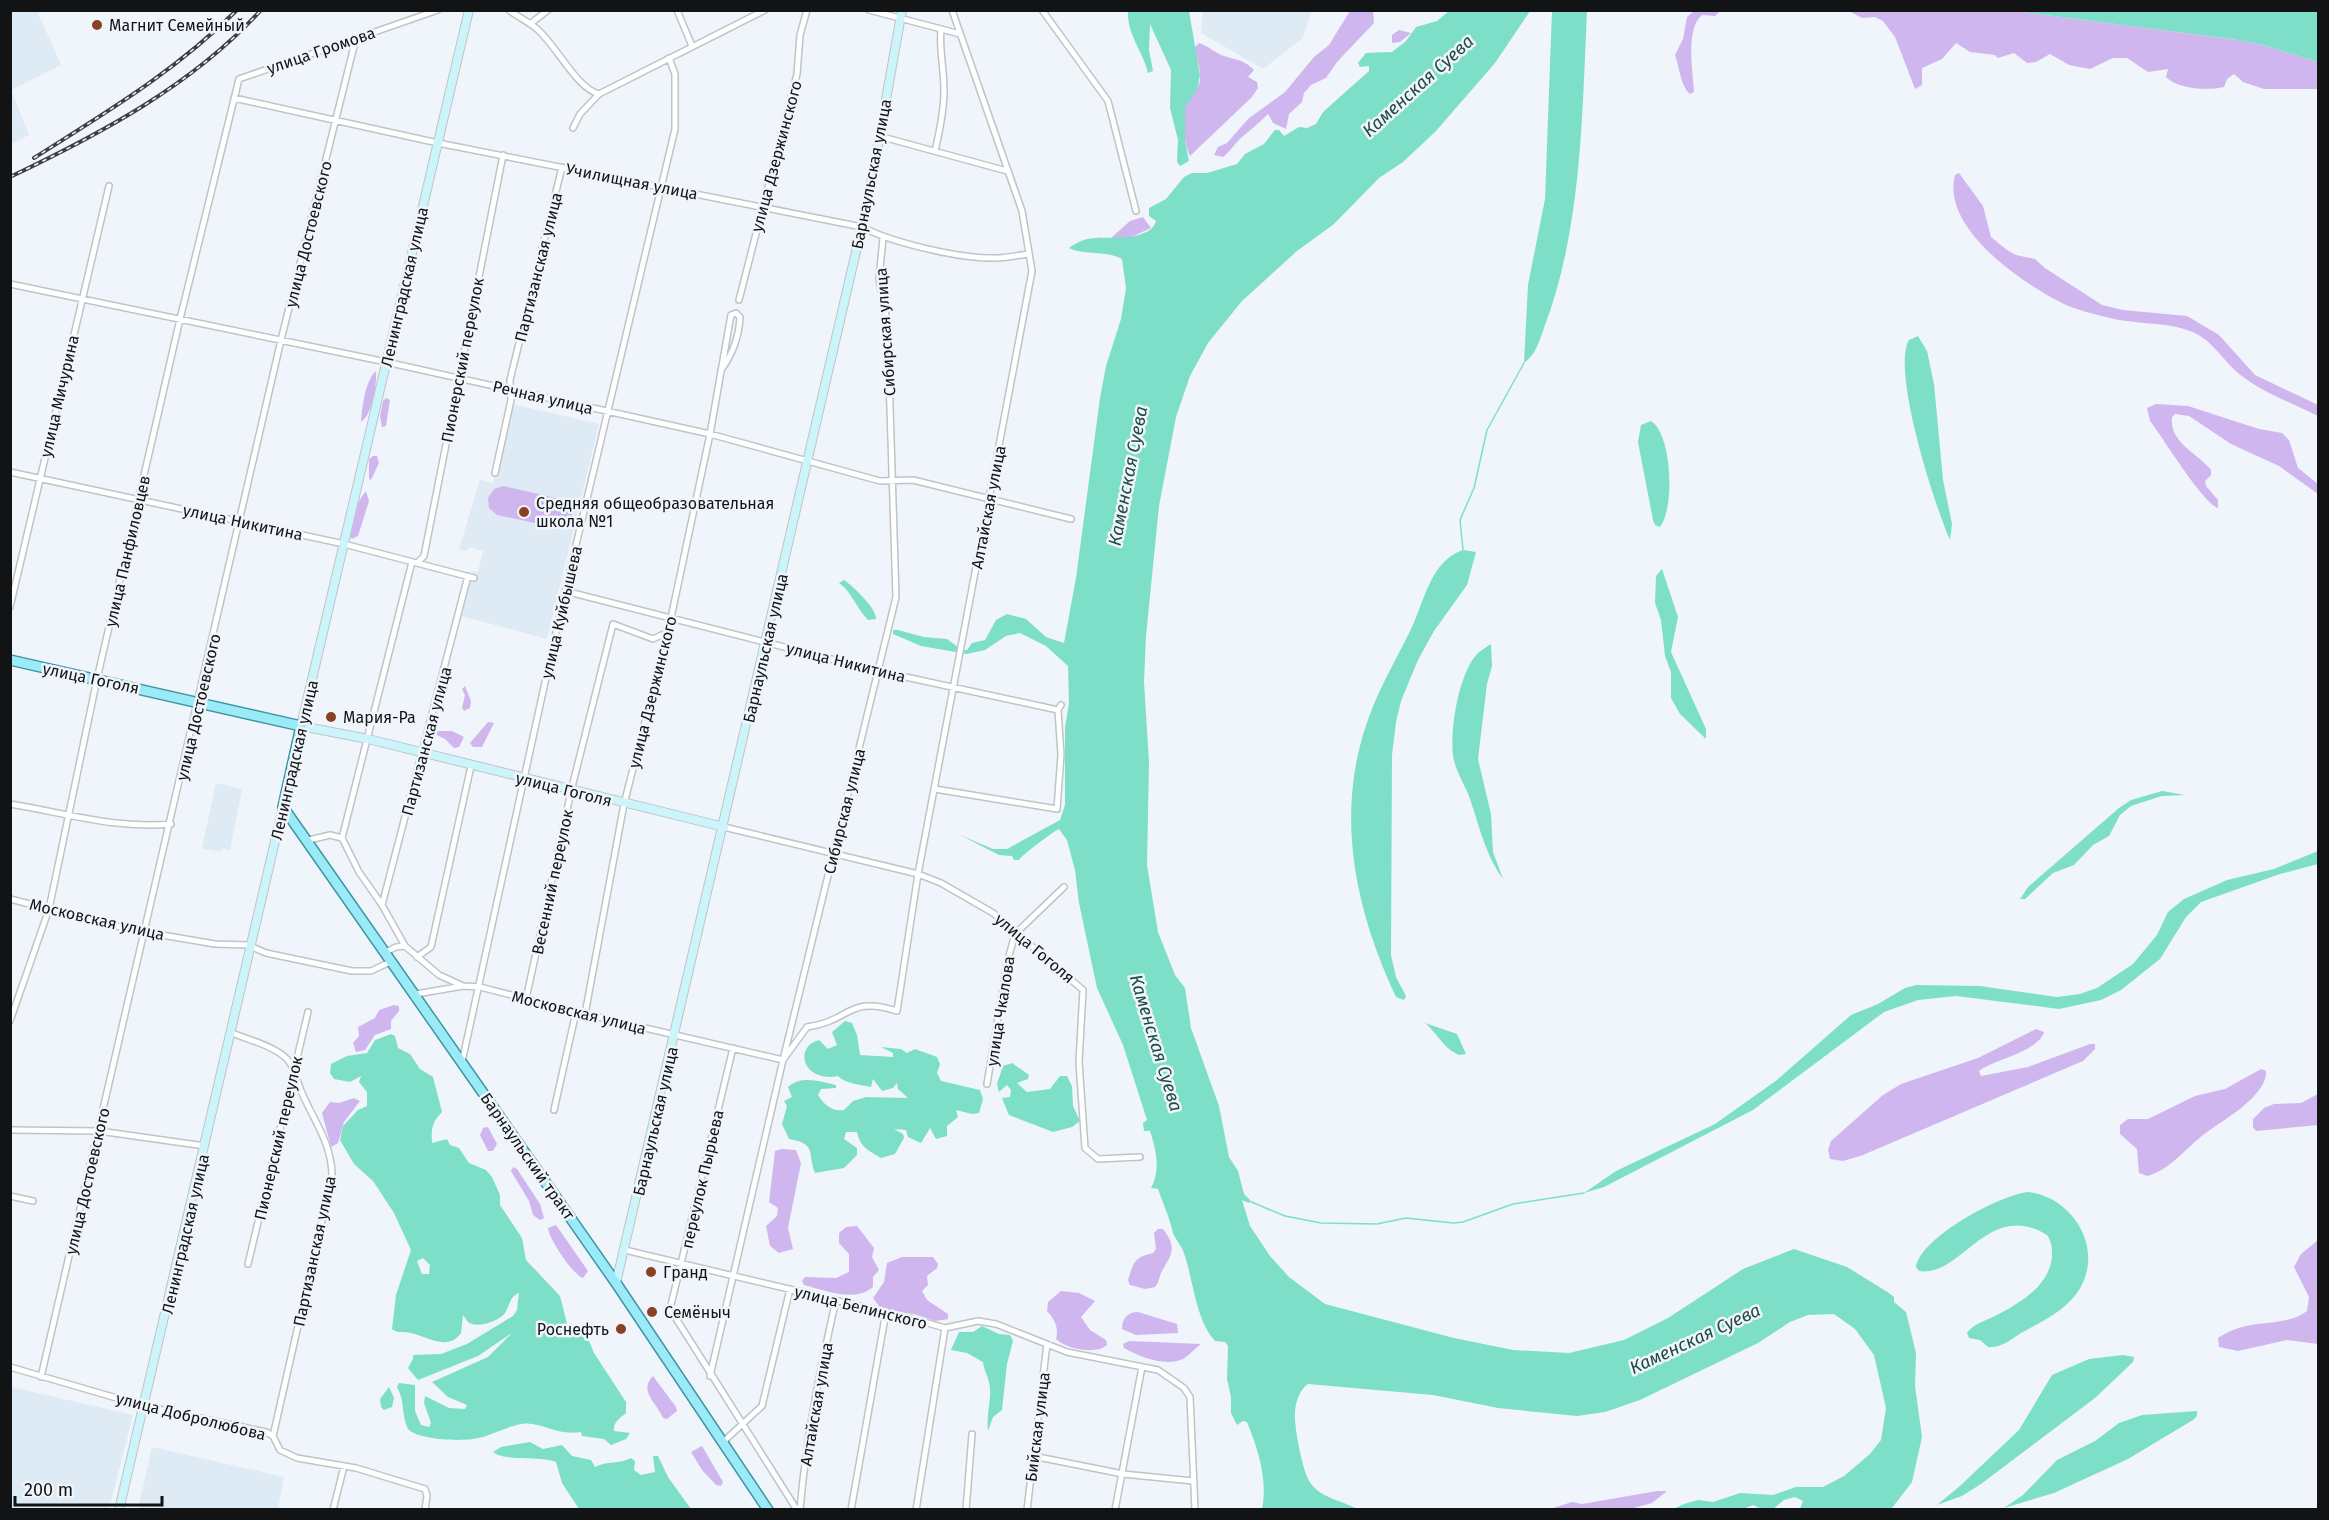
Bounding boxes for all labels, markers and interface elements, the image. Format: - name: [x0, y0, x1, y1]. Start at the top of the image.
- place label: Магнит Семейный: [109, 16, 245, 35]
- marker: Магнит Семейный: [90, 18, 104, 32]
- street label: улица Громова: [264, 23, 378, 78]
- water label: Каменская Суева: [1358, 30, 1478, 142]
- street label: улица Дзержинского: [747, 78, 806, 234]
- street label: Барнаульская улица: [848, 97, 895, 251]
- street label: улица Достоевского: [281, 159, 336, 309]
- street label: Училищная улица: [564, 159, 699, 204]
- street label: Партизанская улица: [511, 190, 566, 344]
- street label: Ленинградская улица: [377, 205, 432, 369]
- street label: Сибирская улица: [872, 267, 899, 397]
- street label: Пионерский переулок: [437, 275, 488, 444]
- street label: улица Мичурина: [36, 333, 83, 459]
- street label: Речная улица: [491, 377, 595, 418]
- water label: Каменская Суева: [1104, 404, 1152, 548]
- street label: Алтайская улица: [967, 444, 1010, 570]
- street label: улица Панфиловцев: [101, 473, 154, 629]
- place label: Средняя общеобразовательная школа №1: [536, 494, 774, 531]
- street label: улица Никитина: [181, 500, 305, 544]
- marker: Средняя общеобразовательная школа №1: [517, 505, 531, 519]
- street label: улица Куйбышева: [537, 544, 586, 680]
- street label: Барнаульская улица: [739, 572, 792, 725]
- street label: улица Дзержинского: [624, 614, 681, 770]
- street label: улица Достоевского: [172, 632, 225, 783]
- street label: улица Никитина: [784, 638, 907, 686]
- street label: улица Гоголя: [41, 659, 141, 698]
- street label: Партизанская улица: [397, 665, 456, 818]
- street label: Ленинградская улица: [267, 678, 322, 842]
- place label: Мария-Ра: [343, 708, 416, 727]
- marker: Мария-Ра: [324, 710, 338, 724]
- street label: Сибирская улица: [820, 746, 869, 876]
- street label: улица Гоголя: [514, 768, 614, 811]
- street label: Весенний переулок: [528, 807, 577, 956]
- street label: Московская улица: [28, 895, 166, 944]
- street label: улица Гоголя: [991, 909, 1078, 987]
- street label: улица Чкалова: [982, 955, 1019, 1068]
- water label: Каменская Суева: [1125, 972, 1187, 1114]
- street label: Московская улица: [510, 987, 648, 1038]
- street label: Барнаульская улица: [629, 1045, 682, 1198]
- street label: Пионерский переулок: [250, 1054, 307, 1222]
- street label: Барнаульский тракт: [477, 1089, 579, 1224]
- street label: улица Достоевского: [61, 1106, 114, 1257]
- street label: переулок Пырьева: [677, 1108, 728, 1250]
- street label: Ленинградская улица: [158, 1152, 213, 1316]
- street label: Партизанская улица: [289, 1174, 340, 1328]
- place label: Гранд: [663, 1263, 708, 1282]
- marker: Гранд: [644, 1265, 658, 1279]
- street label: улица Белинского: [793, 1282, 929, 1333]
- water label: Каменская Суева: [1626, 1299, 1764, 1379]
- place label: Семёныч: [664, 1303, 731, 1322]
- marker: Семёныч: [645, 1305, 659, 1319]
- place label: Роснефть: [537, 1320, 609, 1339]
- marker: Роснефть: [614, 1322, 628, 1336]
- street label: Алтайская улица: [796, 1341, 837, 1467]
- street label: Бийская улица: [1021, 1371, 1054, 1483]
- street label: улица Добролюбова: [114, 1389, 268, 1444]
- scale bar: [15, 1469, 162, 1507]
- text: 200 m: [24, 1479, 73, 1501]

